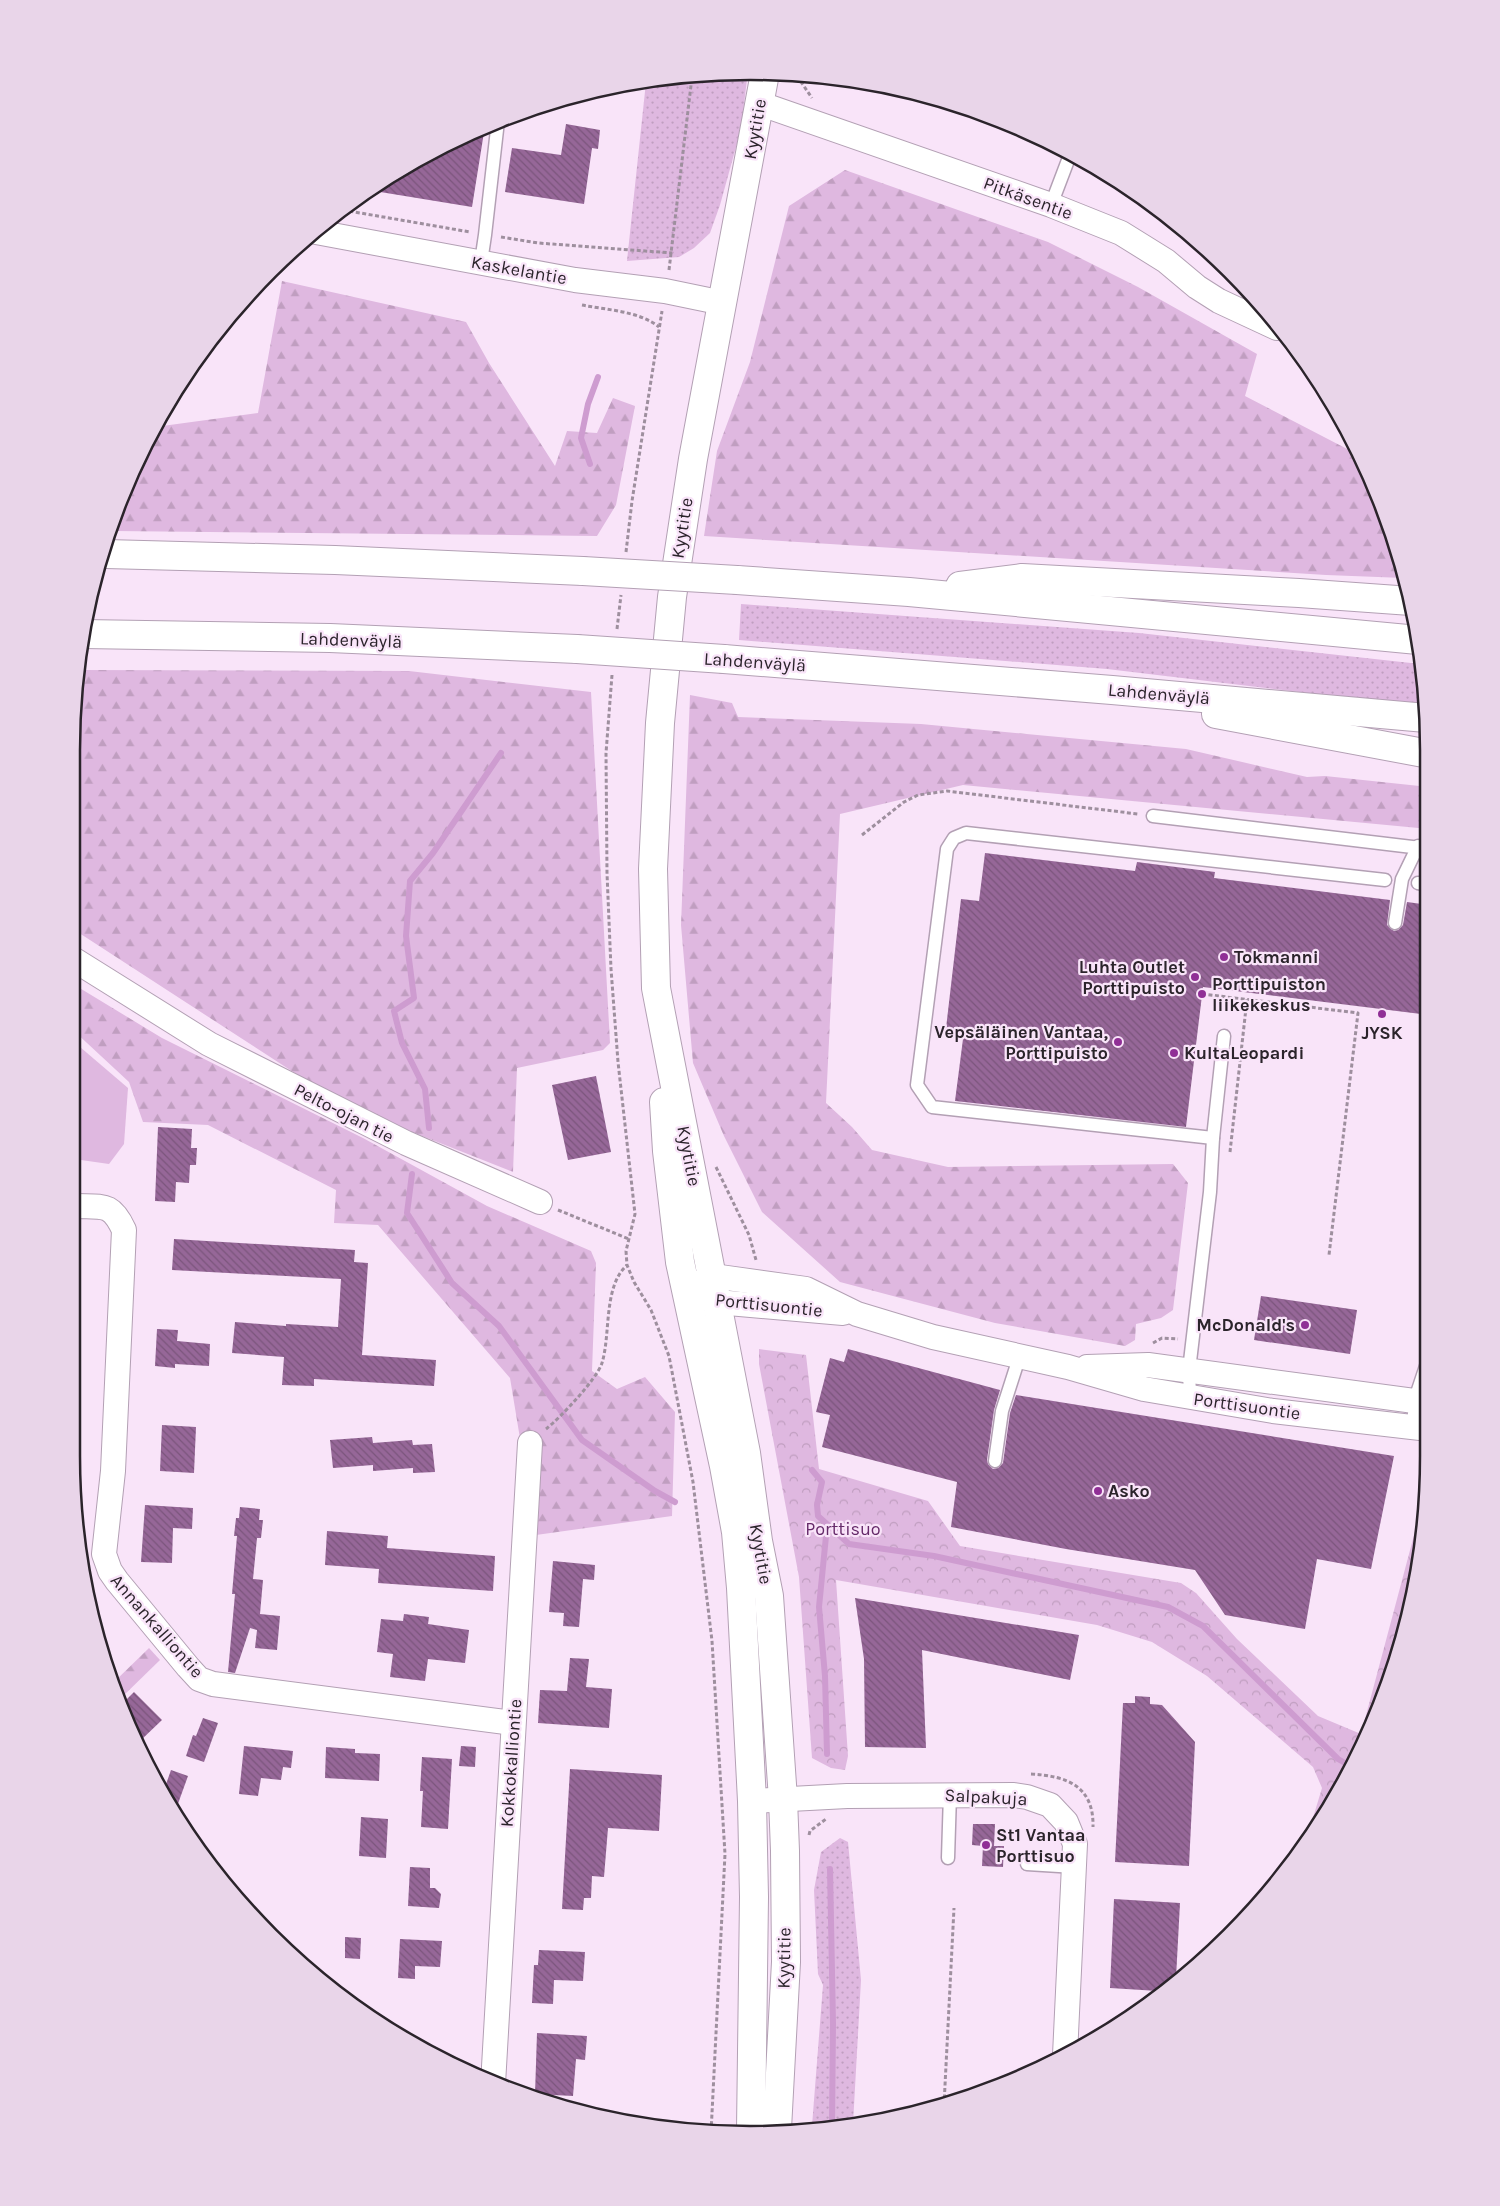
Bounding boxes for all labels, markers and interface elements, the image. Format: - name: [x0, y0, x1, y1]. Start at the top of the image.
- street label: Kyytitie: [739, 97, 771, 161]
- street label: Pitkäsentie: [980, 172, 1076, 224]
- street label: Kaskelantie: [469, 251, 569, 289]
- street label: Kyytitie: [666, 496, 698, 560]
- street label: Lahdenväylä: [300, 627, 402, 653]
- street label: Lahdenväylä: [703, 647, 807, 677]
- street label: Lahdenväylä: [1107, 679, 1211, 709]
- place label: Tokmanni: [1234, 946, 1319, 968]
- marker: Tokmanni: [1218, 951, 1230, 963]
- place label: Luhta Outlet Porttipuisto: [1079, 956, 1185, 999]
- marker: Luhta Outlet Porttipuisto: [1189, 971, 1201, 983]
- place label: Porttipuiston liikekeskus: [1212, 973, 1326, 1016]
- marker: Porttipuiston liikekeskus: [1196, 988, 1208, 1000]
- marker: JYSK: [1376, 1008, 1388, 1020]
- place label: Vepsäläinen Vantaa, Porttipuisto: [934, 1021, 1108, 1064]
- place label: JYSK: [1361, 1022, 1403, 1044]
- marker: Vepsäläinen Vantaa, Porttipuisto: [1112, 1036, 1124, 1048]
- place label: KultaLeopardi: [1184, 1042, 1304, 1064]
- marker: KultaLeopardi: [1168, 1047, 1180, 1059]
- street label: Pelto-ojan tie: [290, 1078, 398, 1148]
- street label: Kyytitie: [672, 1124, 706, 1188]
- street label: Porttisuontie: [714, 1288, 824, 1322]
- place label: McDonald's: [1196, 1314, 1295, 1336]
- marker: McDonald's: [1299, 1319, 1311, 1331]
- street label: Porttisuontie: [1192, 1388, 1302, 1424]
- place label: Asko: [1108, 1480, 1150, 1502]
- marker: Asko: [1092, 1485, 1104, 1497]
- park label: Porttisuo: [805, 1518, 881, 1540]
- street label: Kyytitie: [745, 1522, 777, 1586]
- street label: Annankalliontie: [106, 1570, 208, 1682]
- street label: Kokkokalliontie: [496, 1698, 526, 1828]
- street label: Salpakuja: [944, 1784, 1028, 1810]
- place label: St1 Vantaa Porttisuo: [996, 1824, 1086, 1867]
- marker: St1 Vantaa Porttisuo: [980, 1839, 992, 1851]
- street label: Kyytitie: [772, 1927, 796, 1989]

